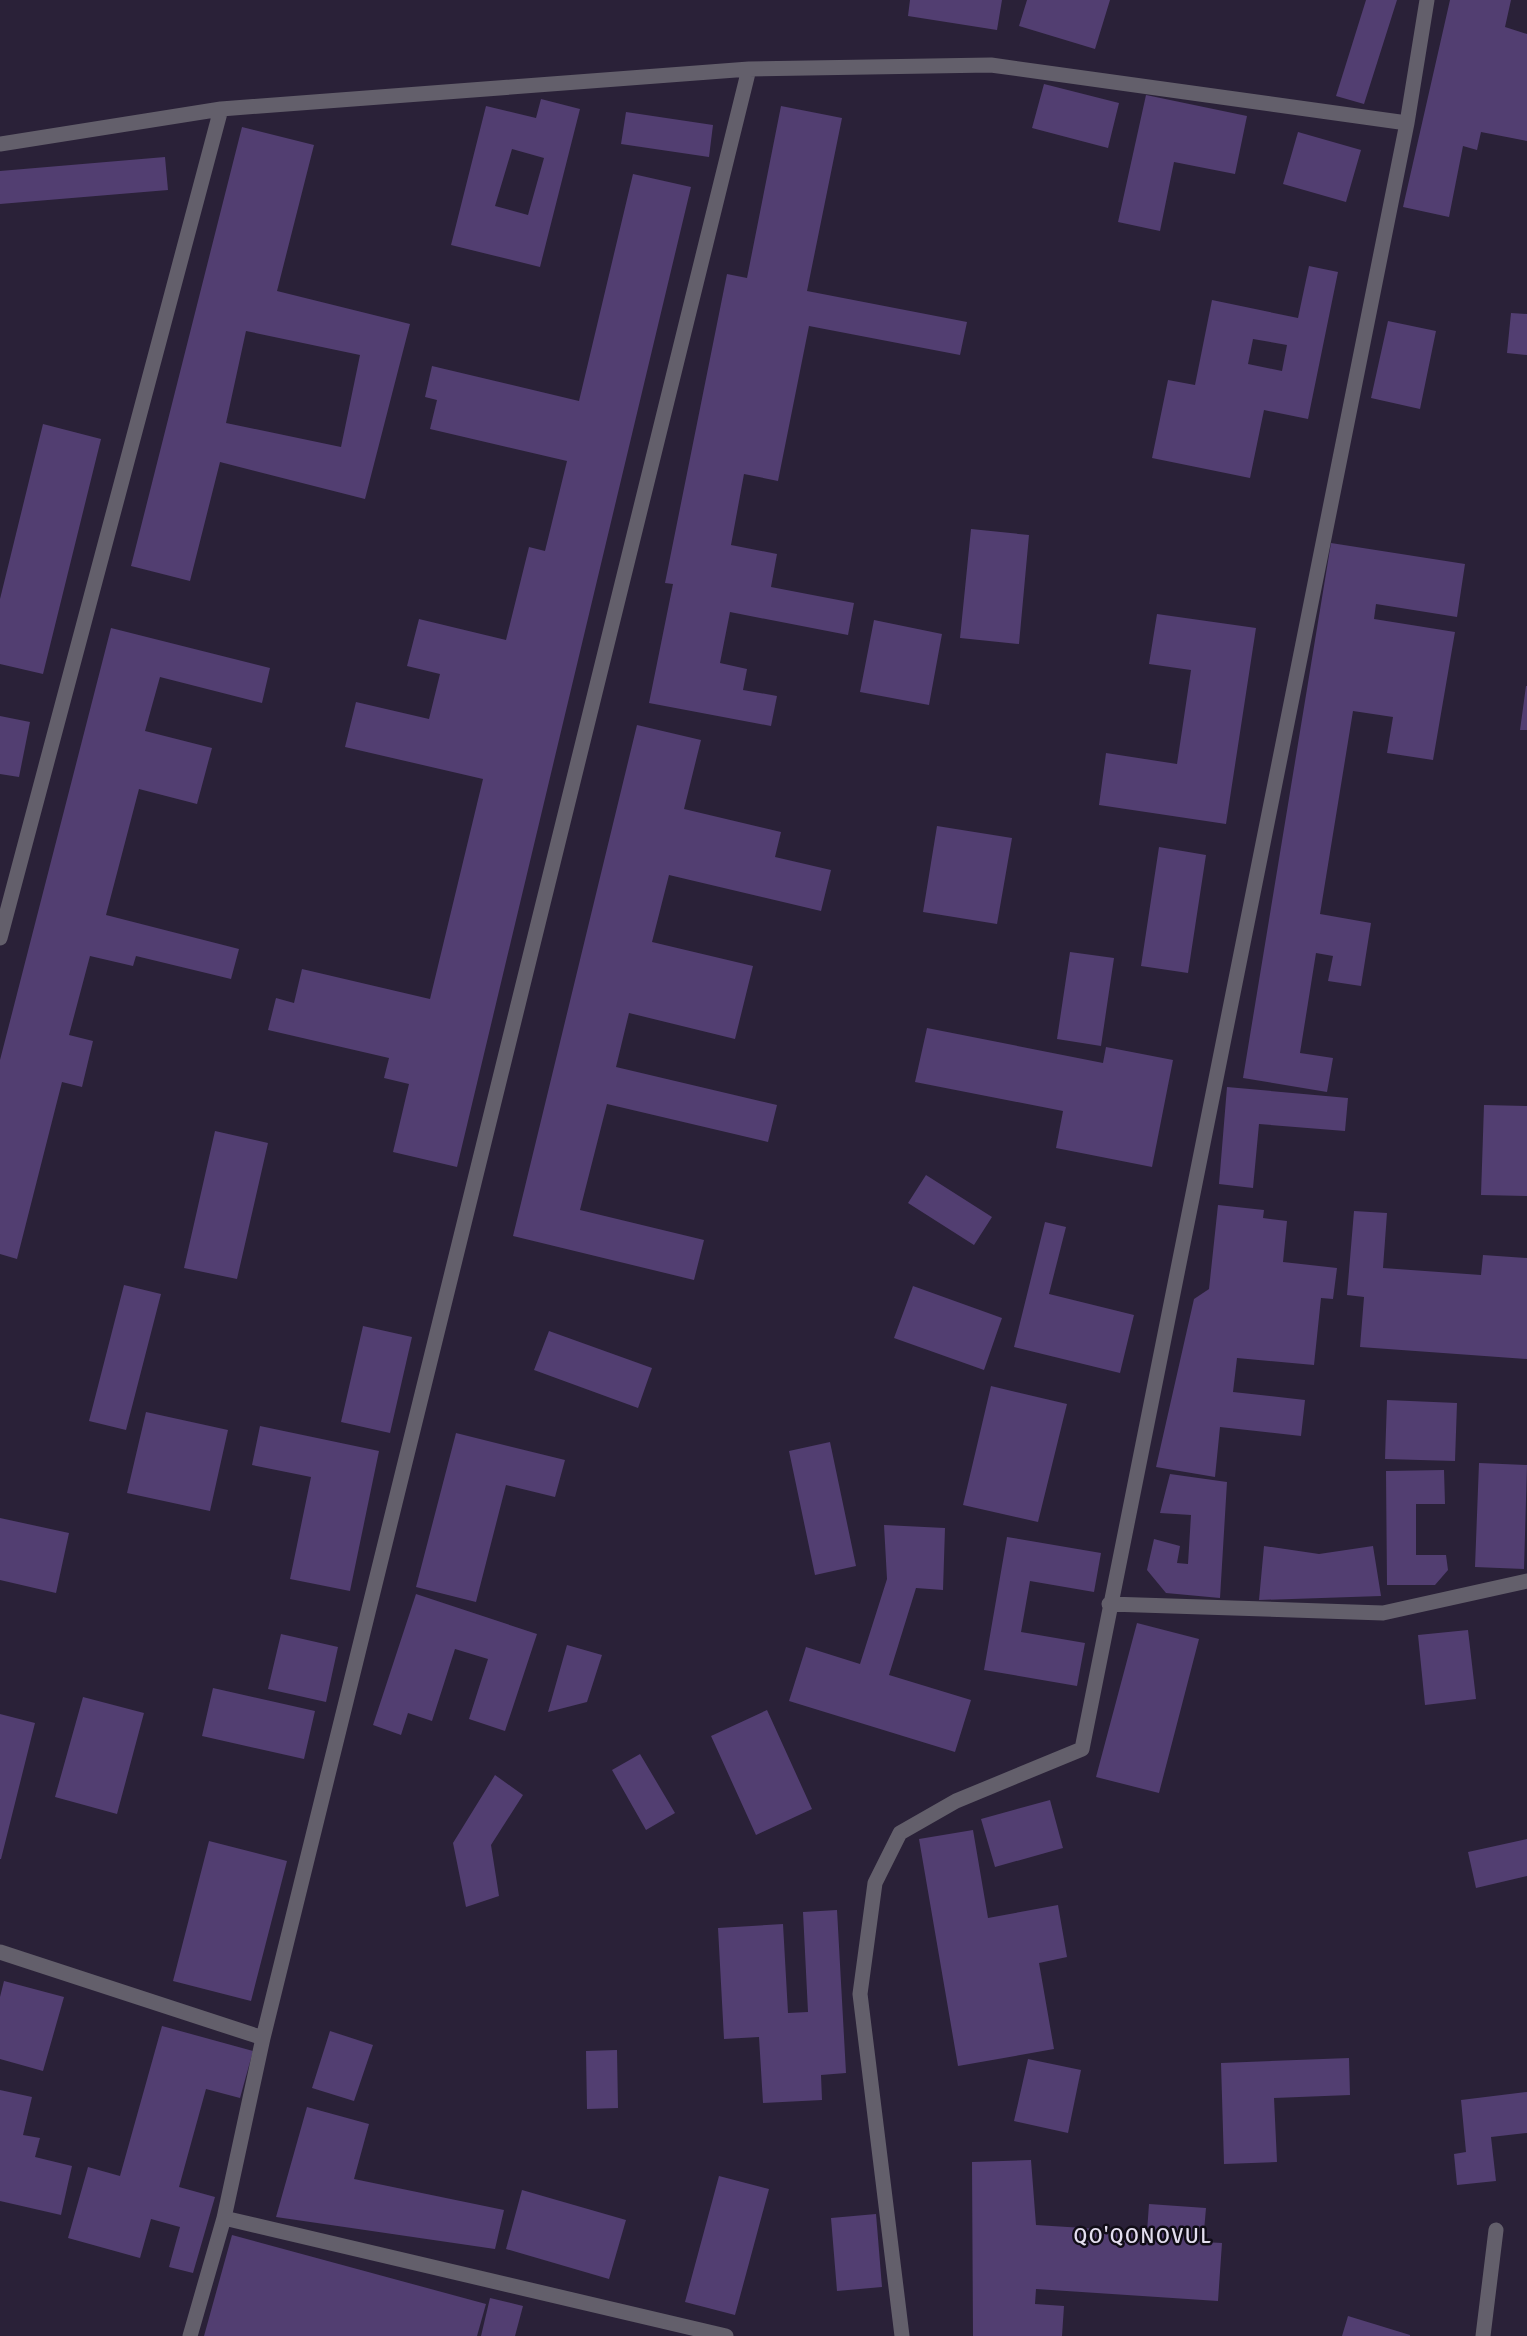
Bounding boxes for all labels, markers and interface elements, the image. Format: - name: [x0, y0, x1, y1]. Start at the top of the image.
- district label: QO'QONOVUL: [1074, 2223, 1213, 2249]

